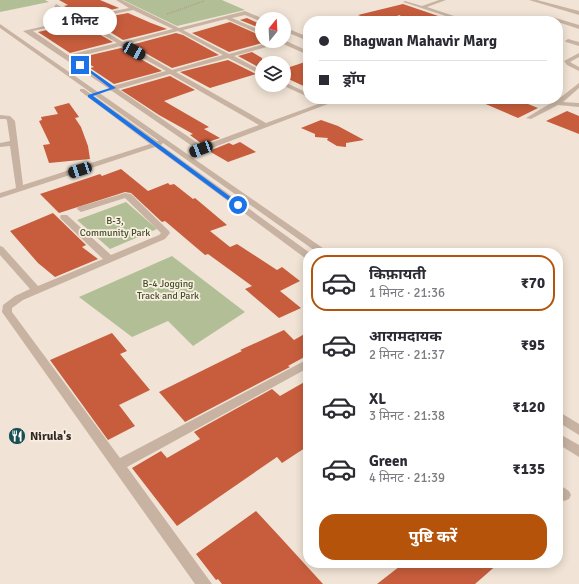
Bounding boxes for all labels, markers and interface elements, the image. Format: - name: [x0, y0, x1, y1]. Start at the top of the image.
- callout: 1 मिनट: [43, 7, 117, 35]
- north arrow: [255, 12, 291, 48]
- map controls: [255, 12, 291, 92]
- text: 1 मिनट: [61, 13, 99, 29]
- text: Bhagwan Mahavir Marg: [343, 32, 497, 50]
- car: [121, 40, 147, 62]
- route end: [71, 56, 89, 74]
- button: layers: [255, 56, 291, 92]
- text: ड्रॉप: [343, 70, 365, 88]
- car: [188, 139, 214, 159]
- car: [67, 161, 93, 179]
- route start: [229, 196, 247, 214]
- park label: B-3, Community Park: [80, 215, 150, 239]
- icon: car: [321, 265, 357, 301]
- text: किफ़ायती: [369, 265, 426, 283]
- text: ₹70: [521, 274, 545, 292]
- park label: B-4 Jogging Track and Park: [137, 278, 199, 302]
- text: 1 मिनट · 21:36: [369, 285, 445, 301]
- icon: car: [321, 327, 357, 363]
- text: आरामदायक: [369, 327, 442, 345]
- text: ₹95: [521, 336, 545, 354]
- text: 2 मिनट · 21:37: [369, 347, 445, 363]
- icon: car: [321, 389, 357, 425]
- text: XL: [369, 390, 386, 408]
- text: ₹120: [513, 398, 545, 416]
- text: 3 मिनट · 21:38: [369, 408, 445, 424]
- restaurant icon: Nirula's: [7, 426, 27, 446]
- place label: Nirula's: [30, 429, 72, 444]
- icon: car: [321, 451, 357, 487]
- text: Green: [369, 452, 408, 470]
- text: ₹135: [513, 460, 545, 478]
- text: 4 मिनट · 21:39: [369, 470, 445, 486]
- button: पुष्टि करें: [319, 514, 547, 560]

